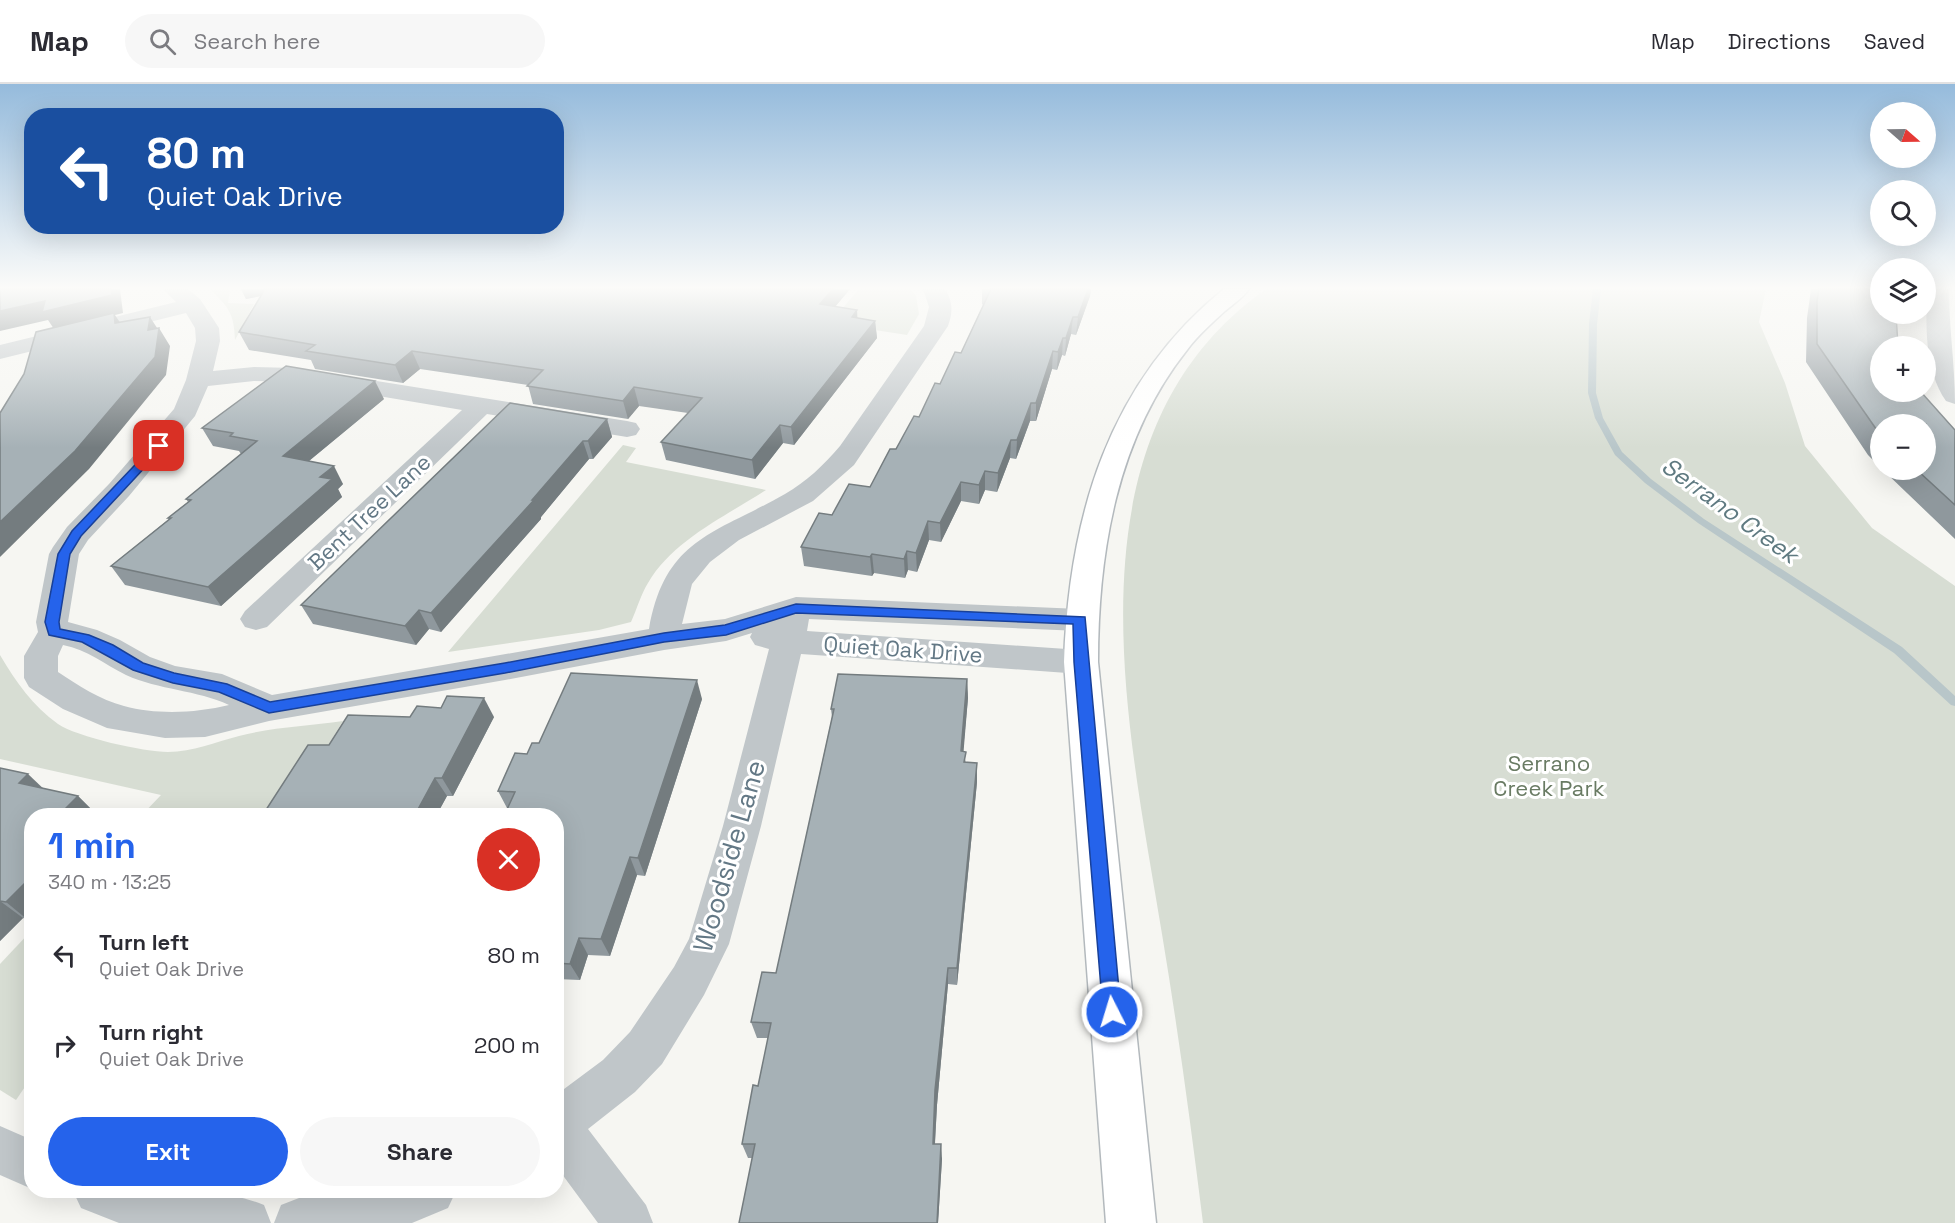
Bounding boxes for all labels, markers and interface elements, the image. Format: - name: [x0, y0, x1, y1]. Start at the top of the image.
- search box: [125, 14, 545, 68]
- text: Map: [30, 23, 89, 59]
- icon: search: [146, 25, 179, 58]
- text: Search here: [194, 27, 321, 55]
- text: Map: [1651, 28, 1695, 55]
- text: Directions: [1728, 28, 1831, 55]
- text: Saved: [1864, 28, 1925, 55]
- north arrow: [1870, 102, 1936, 168]
- map controls: [1870, 102, 1936, 480]
- text: 80 m: [147, 127, 246, 180]
- icon: left: [48, 132, 126, 210]
- text: Quiet Oak Drive: [147, 179, 343, 214]
- button: search: [1870, 180, 1936, 246]
- button: layers: [1870, 258, 1936, 324]
- button: +: [1870, 336, 1936, 402]
- button: −: [1870, 414, 1936, 480]
- pin: [133, 420, 184, 471]
- icon: arrive: [142, 429, 175, 462]
- street label: Bent Tree Lane: [302, 448, 436, 576]
- water label: Serrano Creek: [1656, 450, 1807, 572]
- street label: Quiet Oak Drive: [822, 629, 984, 669]
- park label: Serrano Creek Park: [1493, 749, 1605, 802]
- street label: Woodside Lane: [685, 756, 773, 956]
- text: 1 min: [48, 823, 136, 869]
- button: close: [477, 828, 540, 891]
- text: 340 m · 13:25: [48, 869, 171, 895]
- text: Turn left: [99, 928, 189, 956]
- icon: left: [48, 939, 81, 972]
- text: 80 m: [488, 941, 540, 969]
- text: Quiet Oak Drive: [99, 956, 244, 982]
- position arrow: [1080, 980, 1144, 1044]
- text: Turn right: [99, 1018, 204, 1046]
- icon: right: [48, 1029, 81, 1062]
- text: 200 m: [474, 1031, 540, 1059]
- text: Quiet Oak Drive: [99, 1046, 244, 1072]
- button: Exit: [48, 1117, 288, 1186]
- button: Share: [300, 1117, 540, 1186]

